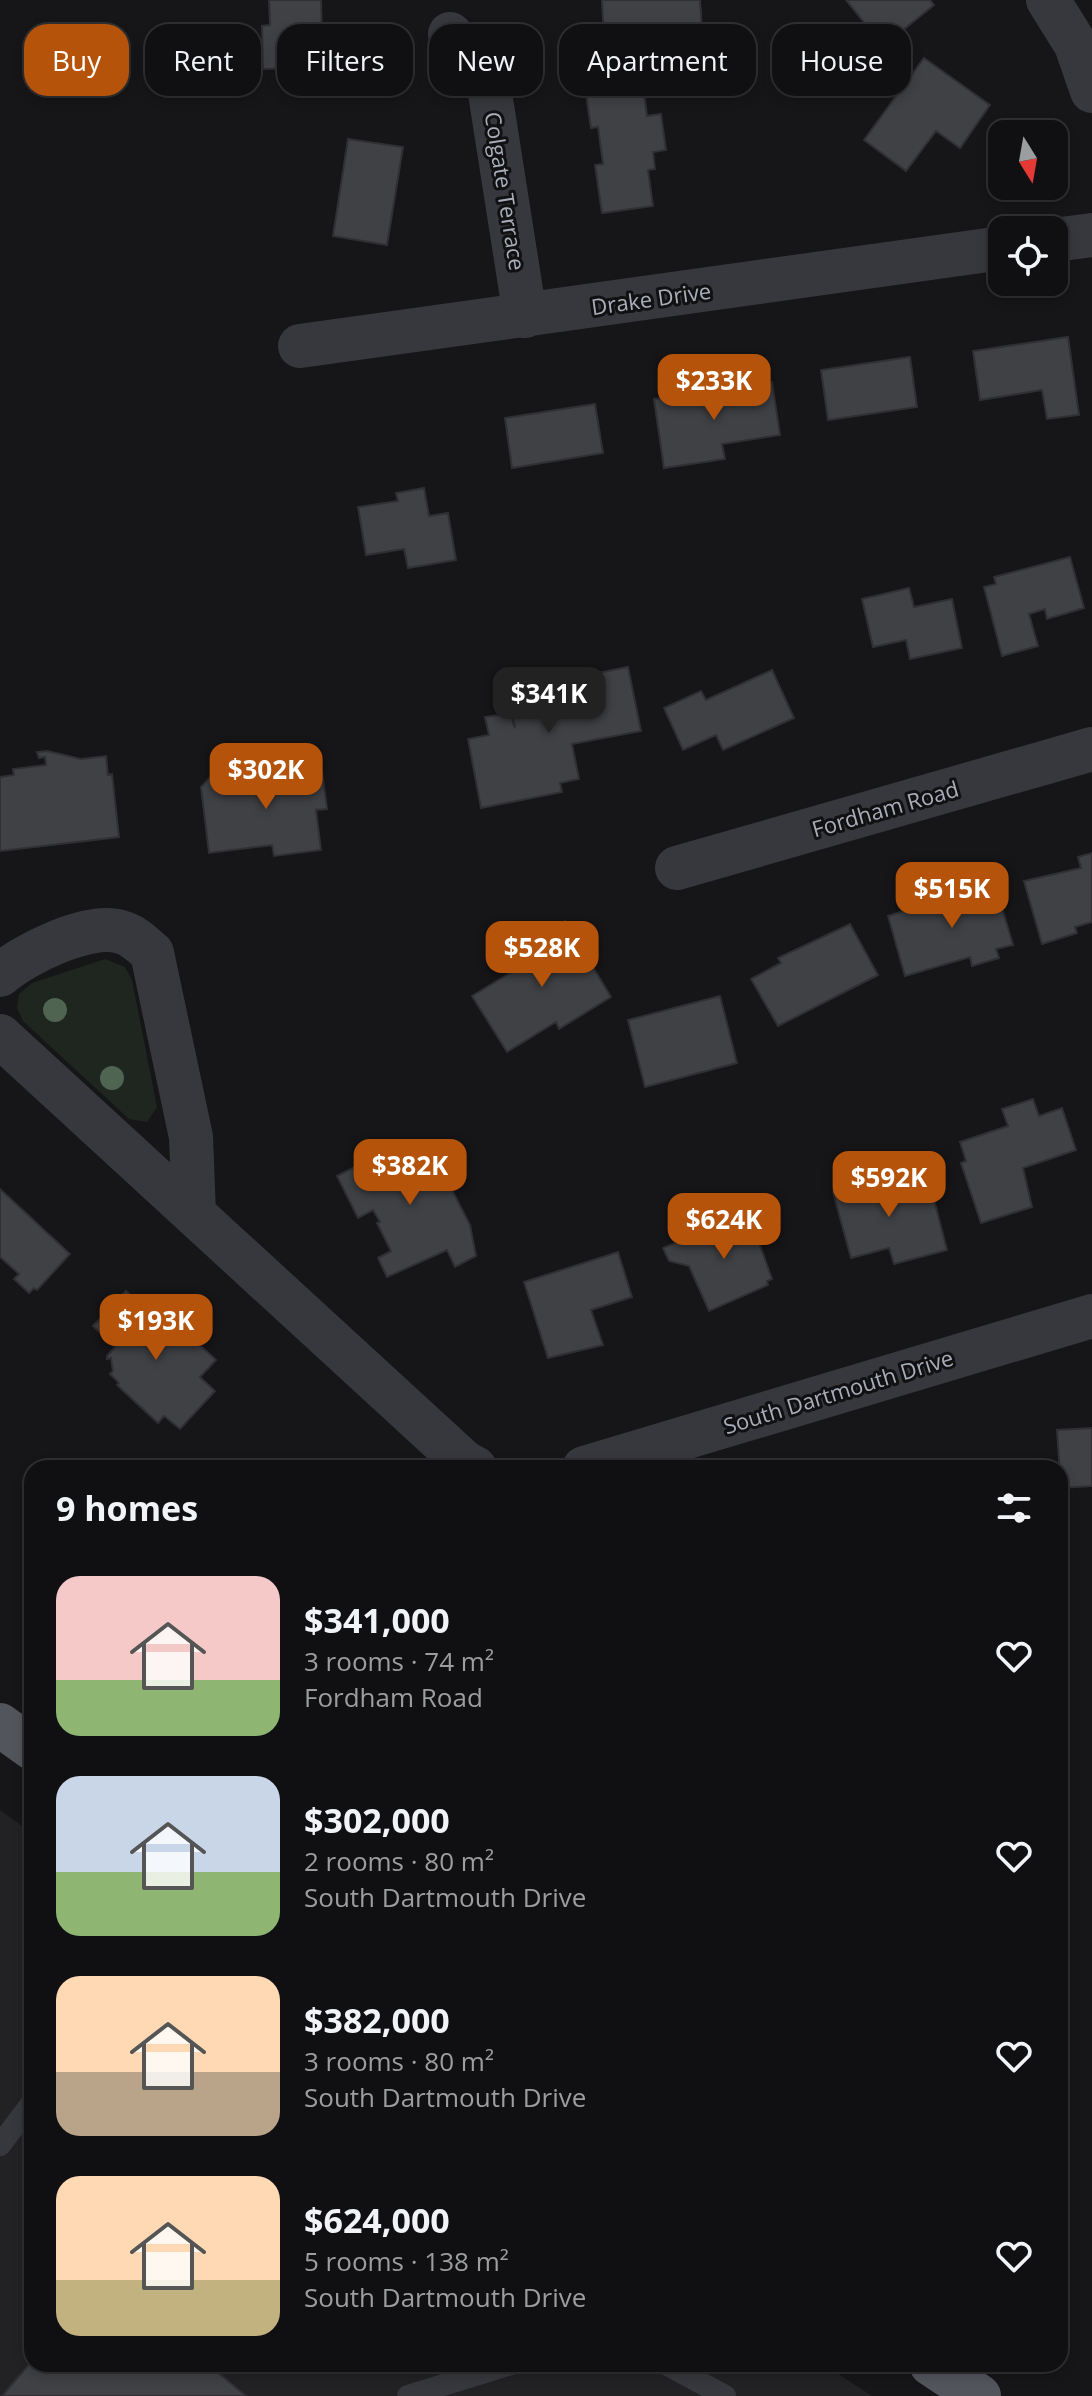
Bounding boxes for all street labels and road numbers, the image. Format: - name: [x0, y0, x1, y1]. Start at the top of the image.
- street label: Colgate Terrace: [479, 109, 533, 273]
- street label: Drake Drive: [589, 275, 713, 321]
- street label: Fordham Road: [808, 773, 962, 843]
- street label: South Dartmouth Drive: [719, 1342, 957, 1440]

